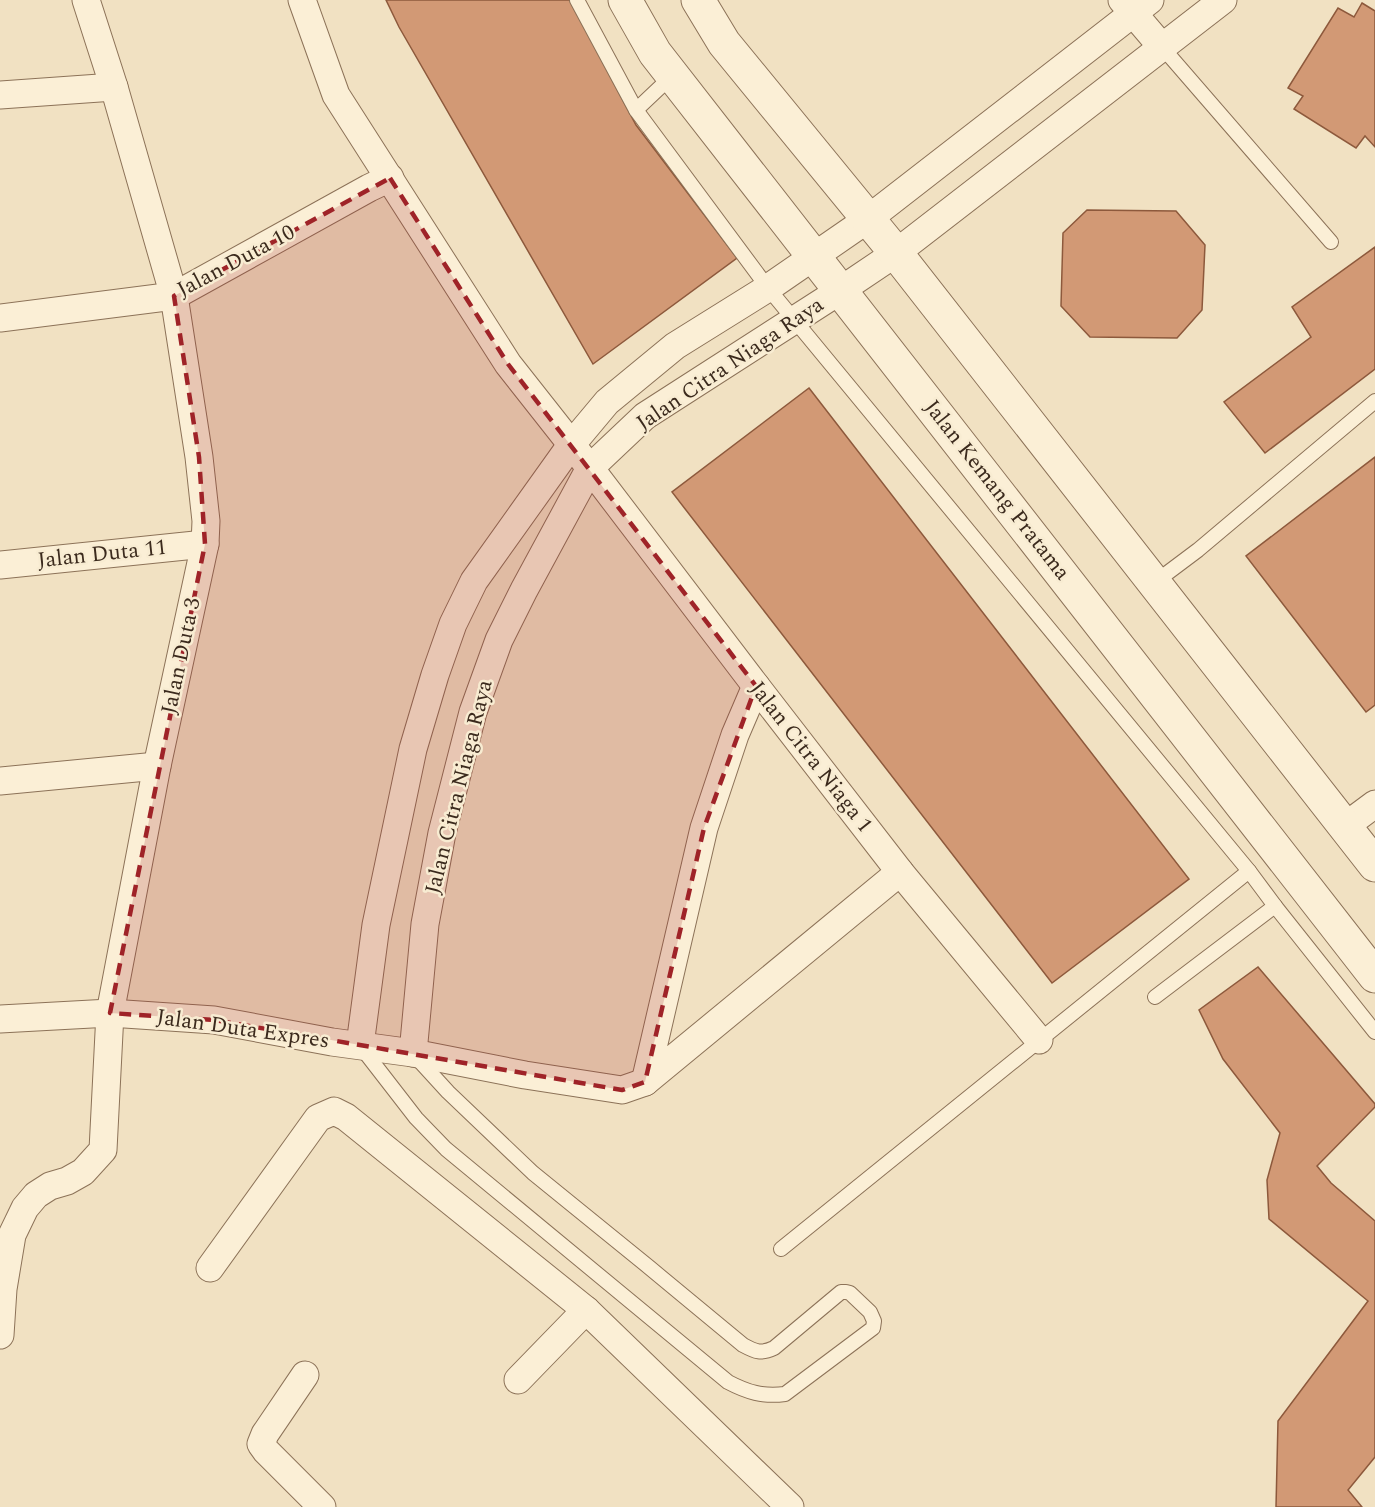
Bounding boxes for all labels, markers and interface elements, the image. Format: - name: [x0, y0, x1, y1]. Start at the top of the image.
- street label: Jalan Duta 10: [171, 216, 301, 306]
- street label: Jalan Citra Niaga Raya: [630, 289, 831, 439]
- street label: Jalan Kemang Pratama: [916, 393, 1078, 588]
- street label: Jalan Duta 11: [36, 531, 168, 577]
- street label: Jalan Duta 3: [153, 595, 209, 717]
- street label: Jalan Citra Niaga 1: [741, 674, 881, 840]
- street label: Jalan Citra Niaga Raya: [416, 676, 502, 898]
- street label: Jalan Duta Expres: [154, 1001, 332, 1057]

